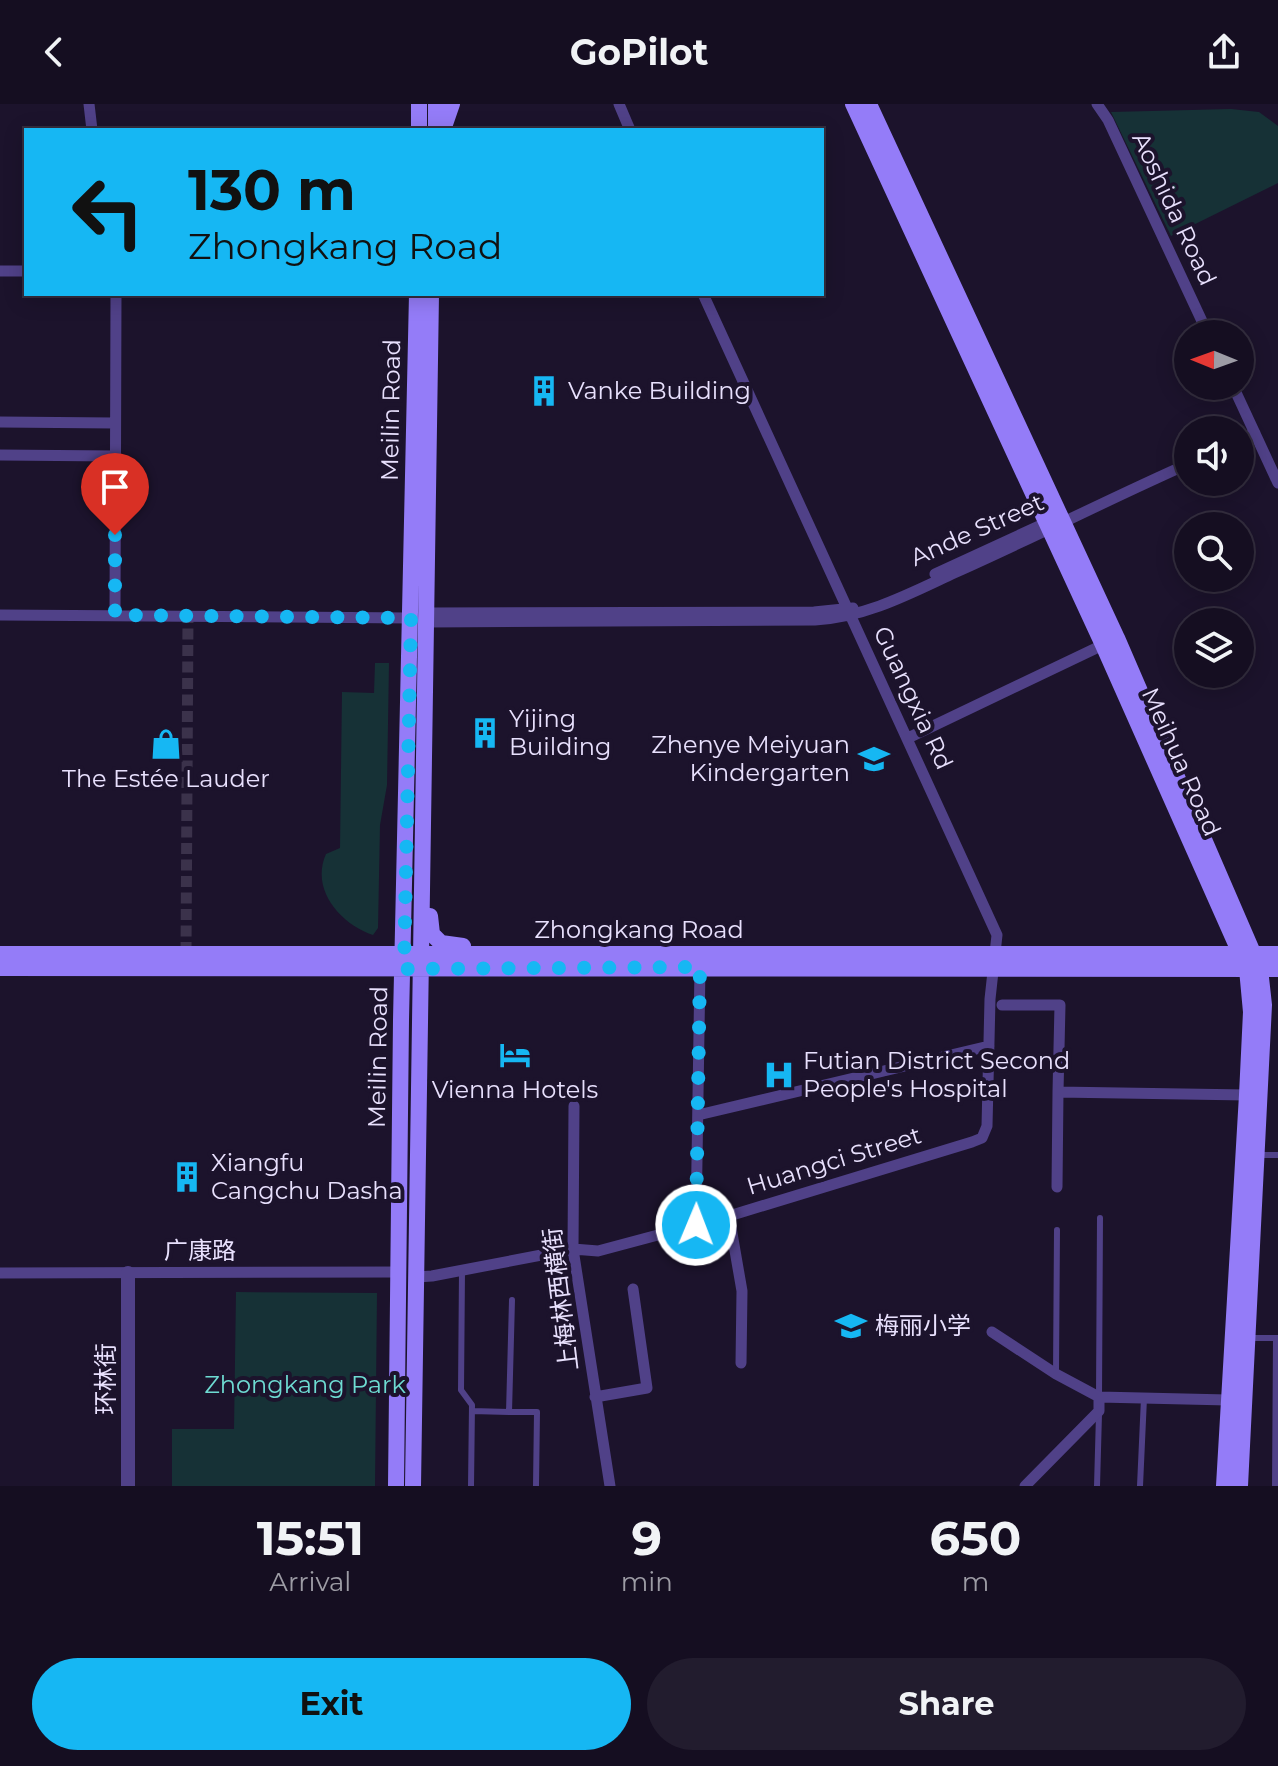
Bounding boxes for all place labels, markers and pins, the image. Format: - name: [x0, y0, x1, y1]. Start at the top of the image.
- building icon: Vanke Building: [527, 374, 561, 408]
- place label: Vanke Building: [568, 376, 751, 405]
- pin: [81, 453, 149, 535]
- place label: Yijing Building: [509, 704, 612, 761]
- building icon: Yijing Building: [468, 716, 502, 750]
- shop icon: The Estée Lauder: [149, 727, 183, 761]
- place label: Zhenye Meiyuan Kindergarten: [651, 730, 850, 787]
- school or university icon: Zhenye Meiyuan Kindergarten: [857, 742, 891, 776]
- place label: The Estée Lauder: [62, 764, 270, 793]
- hotel icon: Vienna Hotels: [498, 1038, 532, 1072]
- place label: Futian District Second People's Hospital: [803, 1046, 1070, 1103]
- hospital icon: Futian District Second People's Hospital: [762, 1058, 796, 1092]
- place label: Vienna Hotels: [432, 1075, 598, 1104]
- place label: Xiangfu Cangchu Dasha: [211, 1148, 403, 1205]
- building icon: Xiangfu Cangchu Dasha: [170, 1160, 204, 1194]
- school or university icon: 梅丽小学: [834, 1309, 868, 1343]
- place label: 梅丽小学: [875, 1311, 971, 1340]

